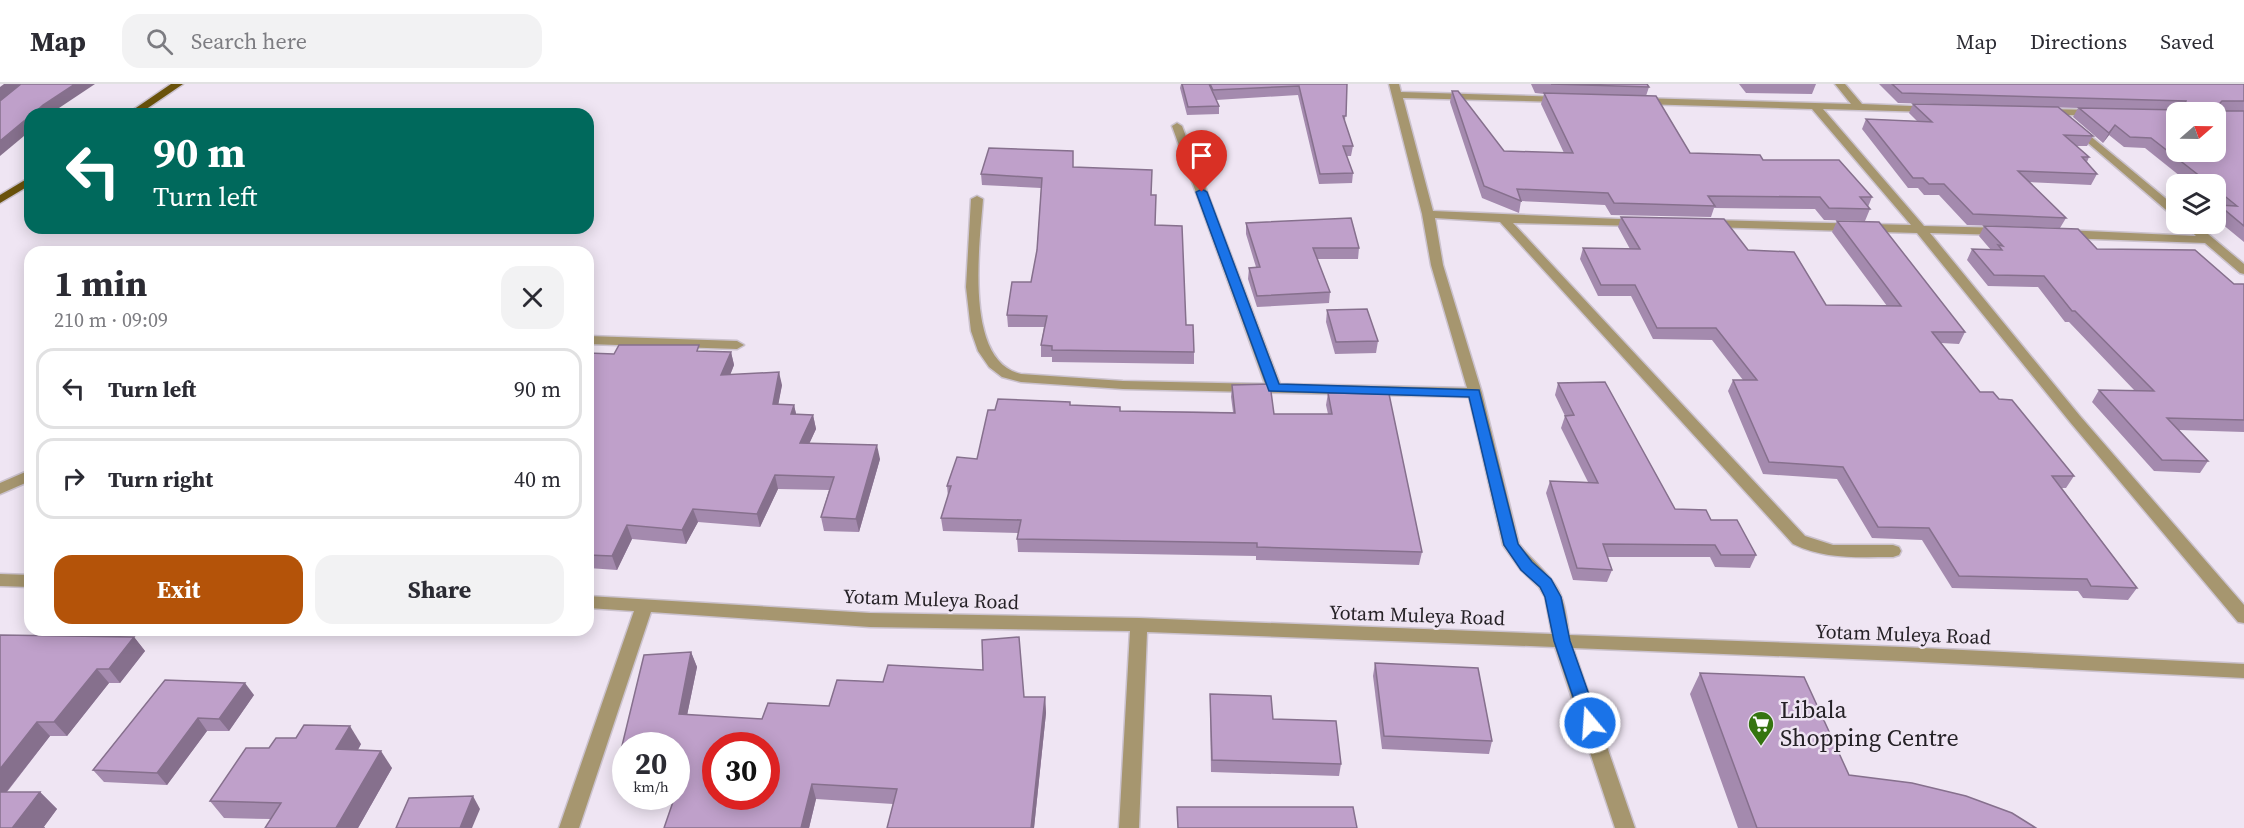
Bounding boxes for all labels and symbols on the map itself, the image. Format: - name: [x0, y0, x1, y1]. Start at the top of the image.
- north arrow: [2166, 102, 2226, 162]
- pin: [1176, 130, 1227, 192]
- street label: Yotam Muleya Road: [842, 582, 1020, 616]
- street label: Yotam Muleya Road: [1328, 598, 1506, 632]
- street label: Yotam Muleya Road: [1814, 617, 1992, 651]
- position arrow: [1558, 691, 1622, 755]
- place label: Libala Shopping Centre: [1780, 693, 1959, 754]
- supermarket icon: Libala Shopping Centre: [1746, 709, 1776, 747]
- speed limit sign: 30: [702, 732, 780, 810]

